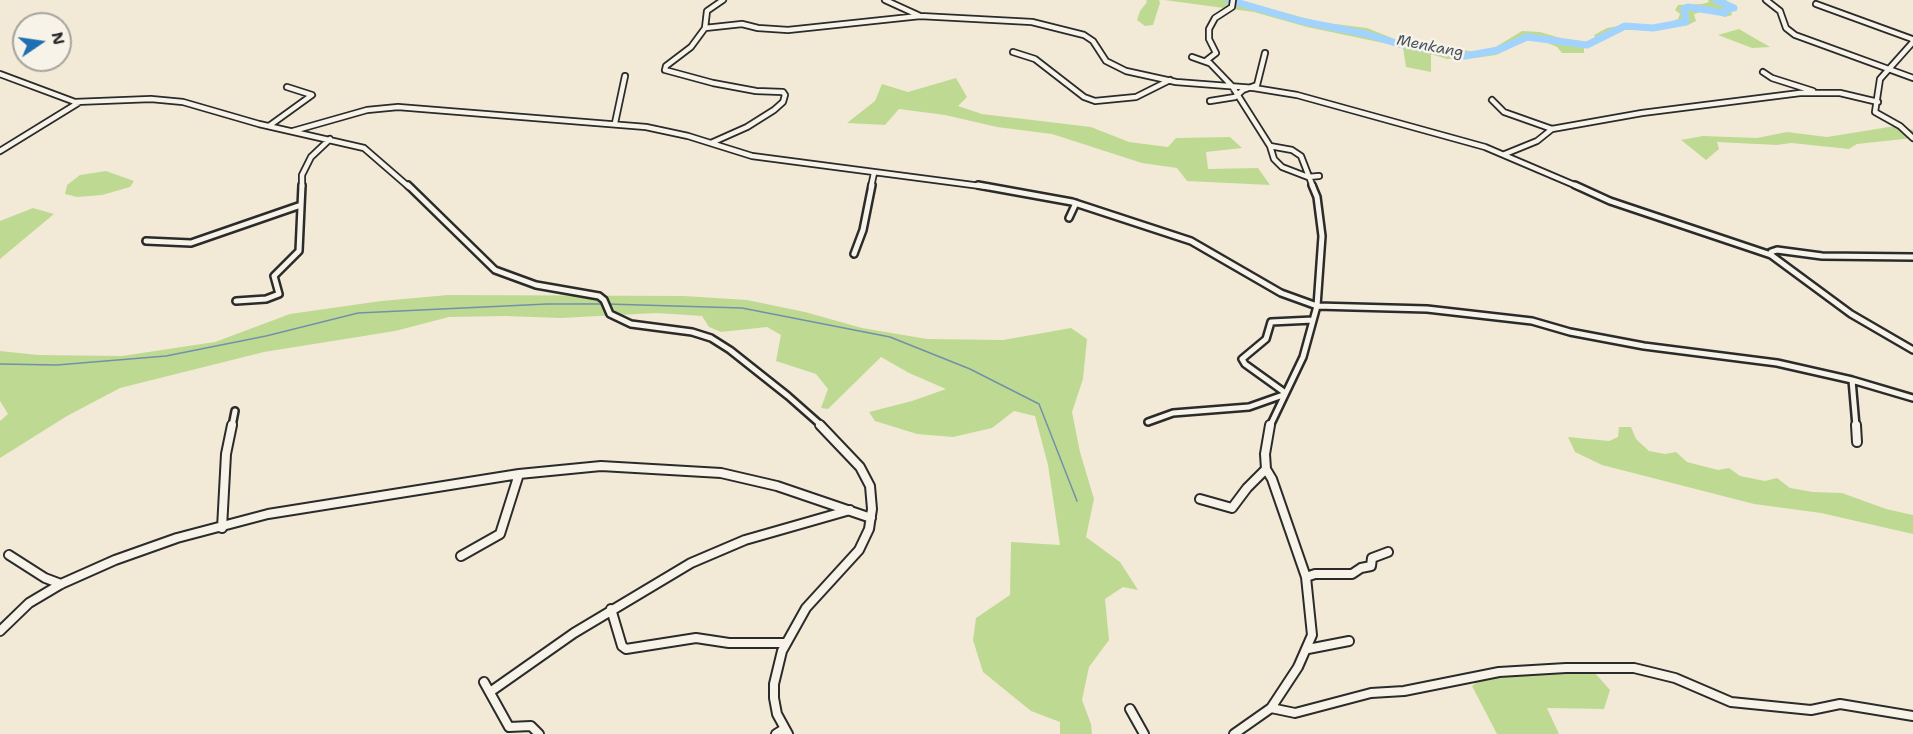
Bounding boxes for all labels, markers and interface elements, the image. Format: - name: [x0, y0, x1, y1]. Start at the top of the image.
- north arrow: [12, 12, 72, 72]
- text: N: [46, 30, 70, 47]
- water label: Menkang: [1395, 32, 1465, 62]

